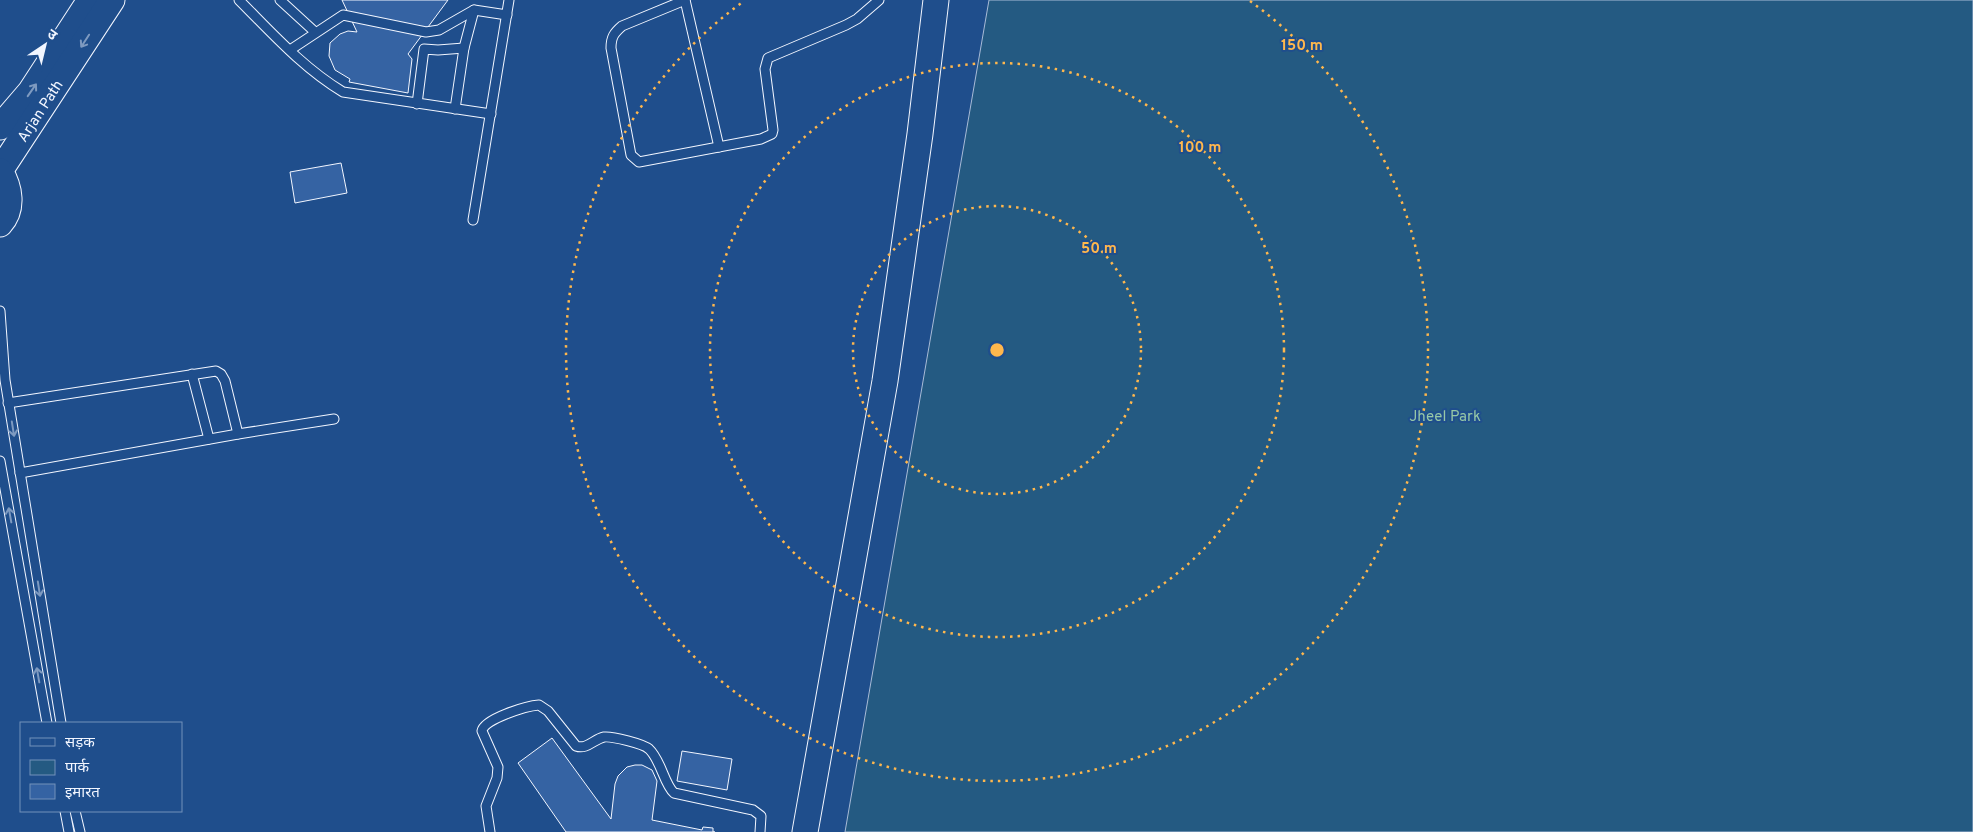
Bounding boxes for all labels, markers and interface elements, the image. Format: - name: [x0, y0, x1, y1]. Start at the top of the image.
- north arrow: [20, 20, 70, 70]
- text: उ: [43, 26, 60, 45]
- one-way arrow: [80, 34, 90, 48]
- text: 150 m: [1281, 37, 1323, 56]
- street label: Arjan Path: [14, 77, 68, 147]
- one-way arrow: [27, 83, 37, 97]
- text: 100 m: [1179, 139, 1221, 158]
- text: 50 m: [1081, 240, 1117, 259]
- centre of rings: [988, 341, 1006, 359]
- park label: Jheel Park: [1409, 408, 1481, 427]
- one-way arrow: [8, 420, 18, 436]
- one-way arrow: [5, 508, 15, 524]
- one-way arrow: [34, 581, 44, 597]
- one-way arrow: [33, 668, 43, 684]
- legend: [20, 722, 182, 812]
- text: सड़क: [65, 734, 95, 753]
- text: पार्क: [65, 758, 89, 778]
- text: इमारत: [65, 784, 100, 803]

